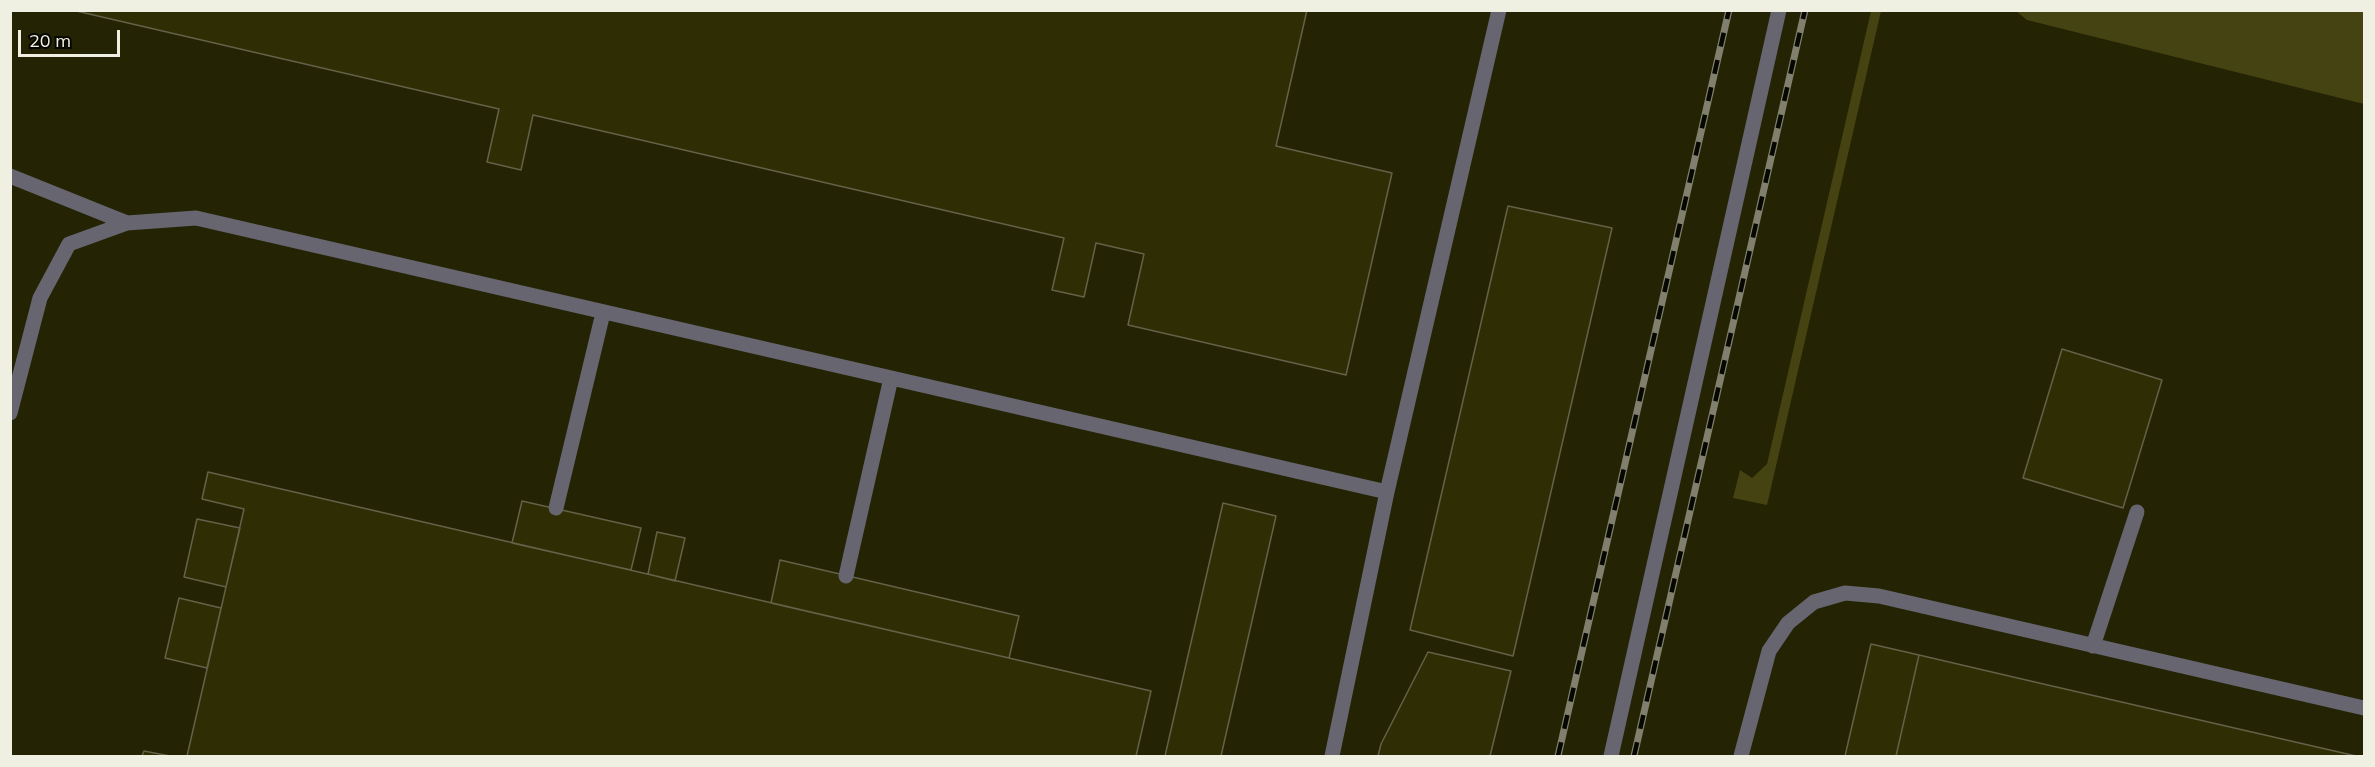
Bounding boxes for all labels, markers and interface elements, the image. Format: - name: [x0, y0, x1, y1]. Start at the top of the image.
- scale bar: [21, 18, 123, 56]
- text: 20 m: [29, 29, 71, 52]

